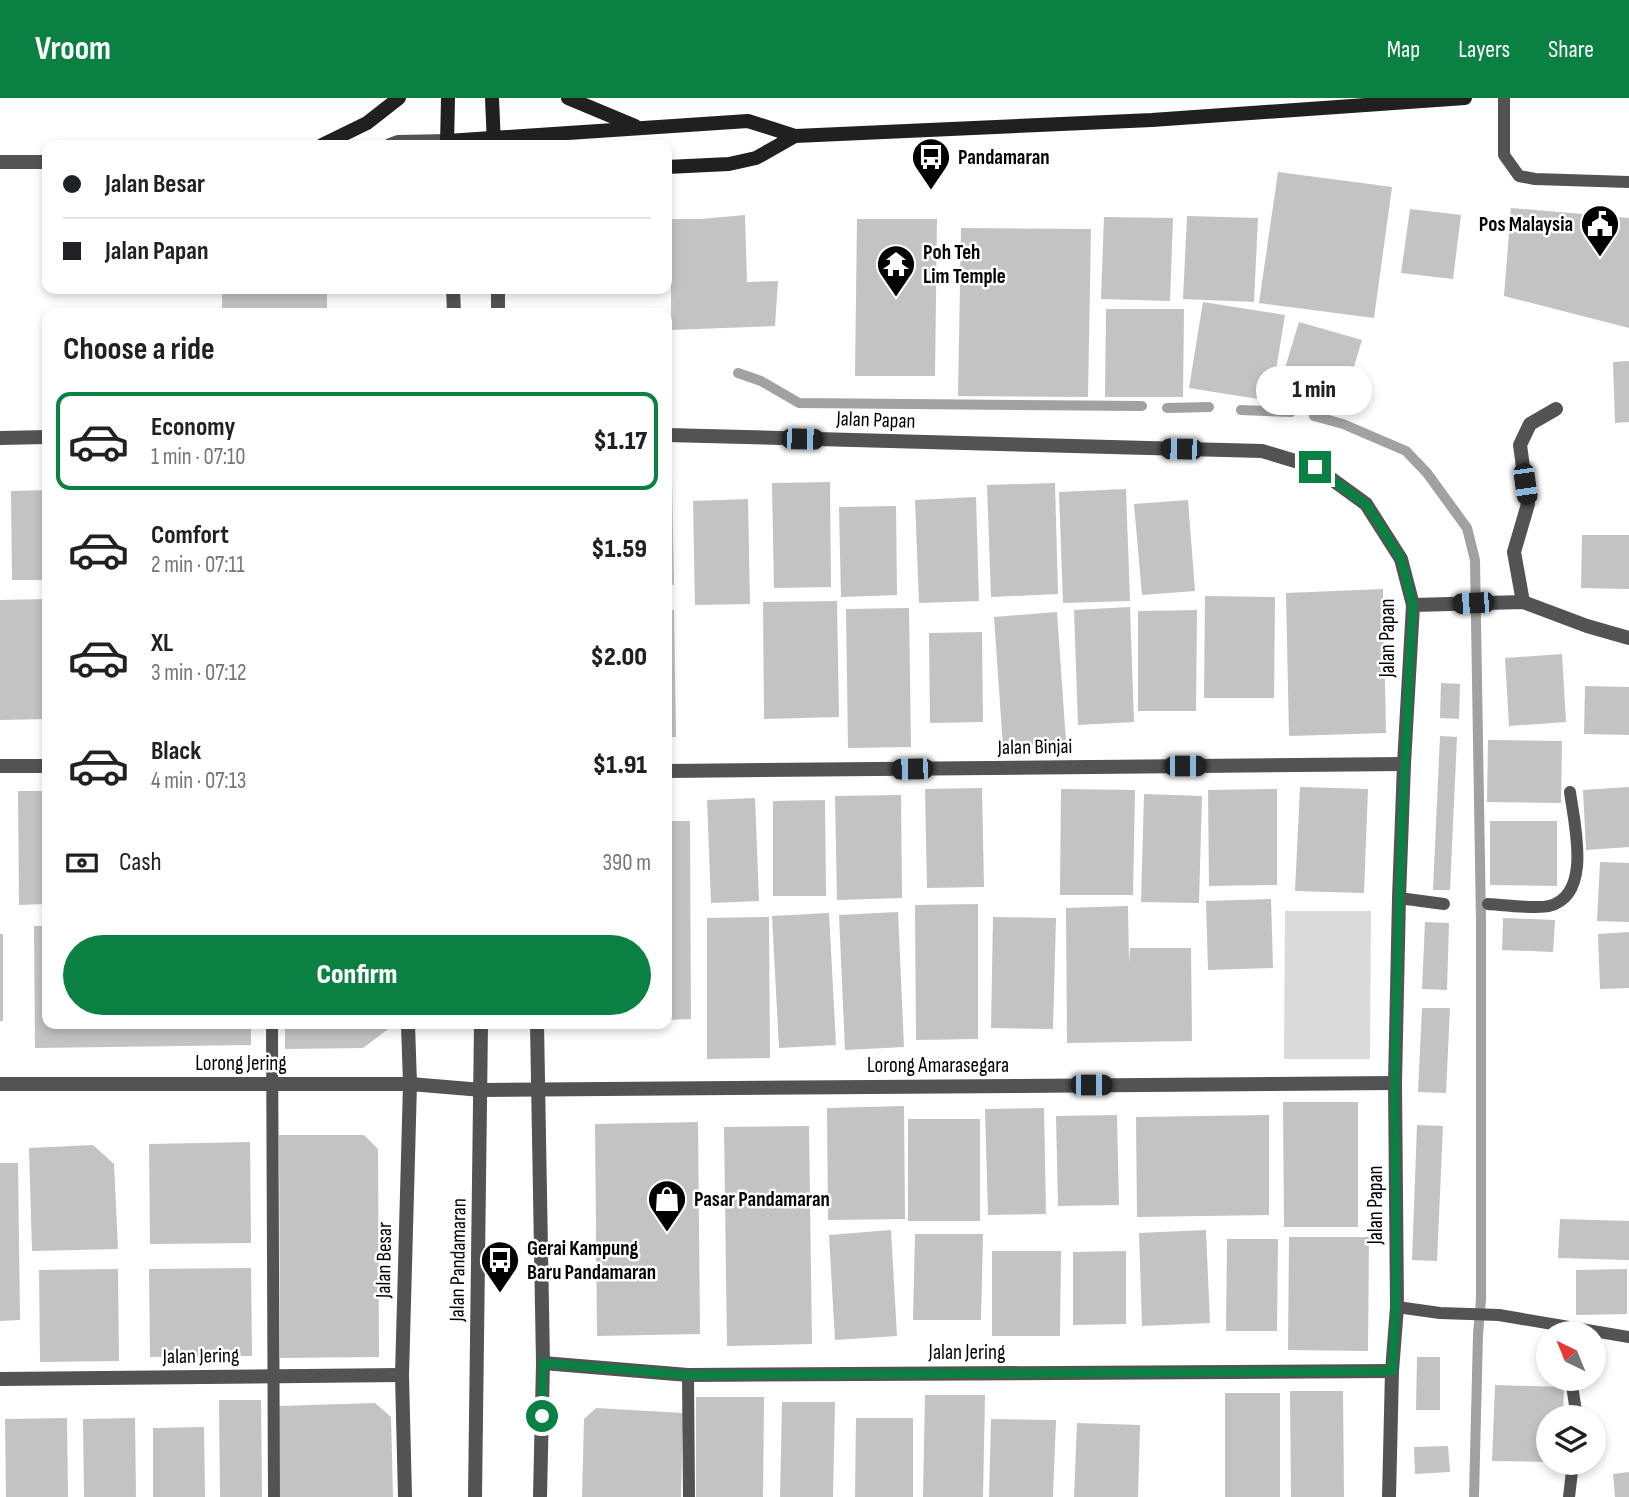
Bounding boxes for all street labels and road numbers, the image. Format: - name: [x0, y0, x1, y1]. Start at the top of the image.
- street label: Jalan Papan: [835, 406, 916, 434]
- street label: Jalan Papan: [1375, 598, 1400, 679]
- street label: Jalan Binjai: [996, 734, 1073, 760]
- street label: Lorong Jering: [195, 1051, 287, 1076]
- street label: Lorong Amarasegara: [867, 1053, 1009, 1078]
- street label: Jalan Papan: [1363, 1165, 1388, 1246]
- street label: Jalan Pandamaran: [444, 1198, 472, 1323]
- street label: Jalan Besar: [371, 1222, 397, 1299]
- street label: Jalan Jering: [928, 1340, 1005, 1365]
- street label: Jalan Jering: [161, 1343, 240, 1369]

